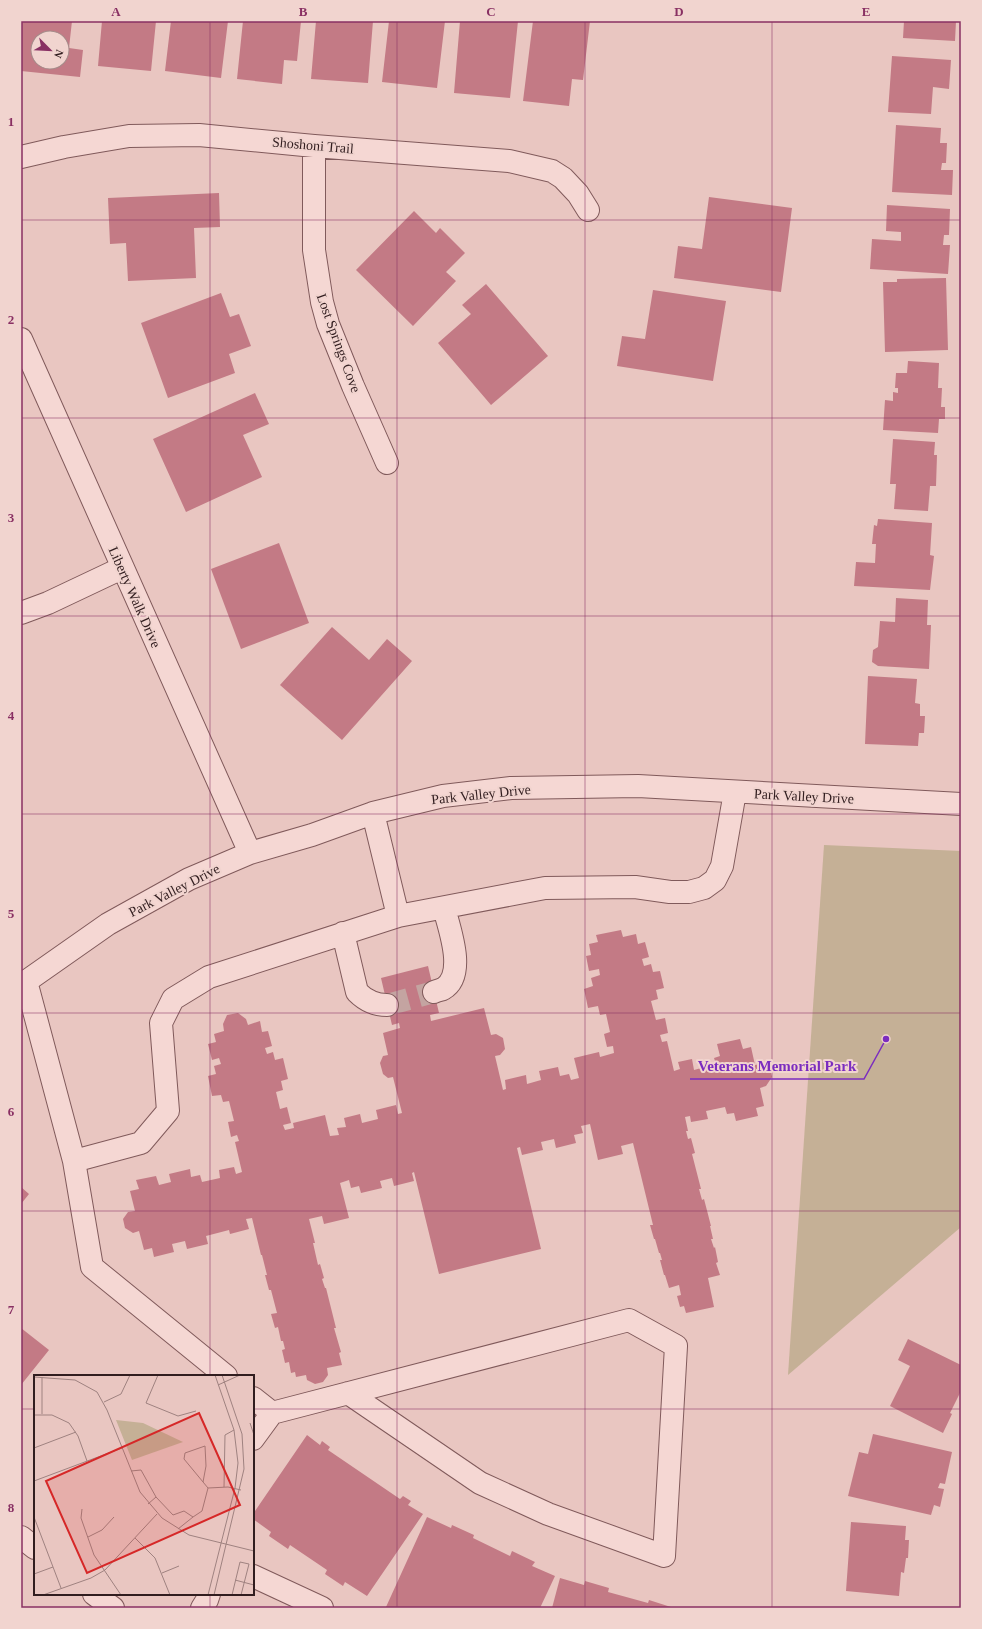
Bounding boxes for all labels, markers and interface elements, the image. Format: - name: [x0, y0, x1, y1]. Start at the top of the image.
- text: A: [111, 4, 121, 19]
- text: B: [299, 4, 308, 19]
- text: C: [486, 4, 496, 19]
- text: D: [674, 4, 684, 19]
- text: E: [862, 4, 870, 19]
- north arrow: [30, 30, 70, 70]
- text: N: [52, 48, 66, 60]
- text: 1: [8, 114, 14, 129]
- street label: Shoshoni Trail: [271, 134, 355, 157]
- street label: Lost Springs Cove: [314, 292, 363, 395]
- text: 2: [8, 312, 14, 327]
- text: 3: [8, 510, 15, 525]
- street label: Liberty Walk Drive: [106, 544, 164, 650]
- text: 4: [8, 708, 15, 723]
- street label: Park Valley Drive: [431, 782, 532, 807]
- street label: Park Valley Drive: [754, 786, 854, 807]
- street label: Park Valley Drive: [126, 861, 222, 920]
- text: 5: [8, 906, 15, 921]
- callout: Veterans Memorial Park: [690, 1052, 864, 1079]
- text: Veterans Memorial Park: [698, 1058, 857, 1074]
- text: 6: [8, 1104, 15, 1119]
- text: 7: [8, 1302, 15, 1317]
- inset map: [34, 1375, 254, 1595]
- text: 8: [8, 1500, 15, 1515]

